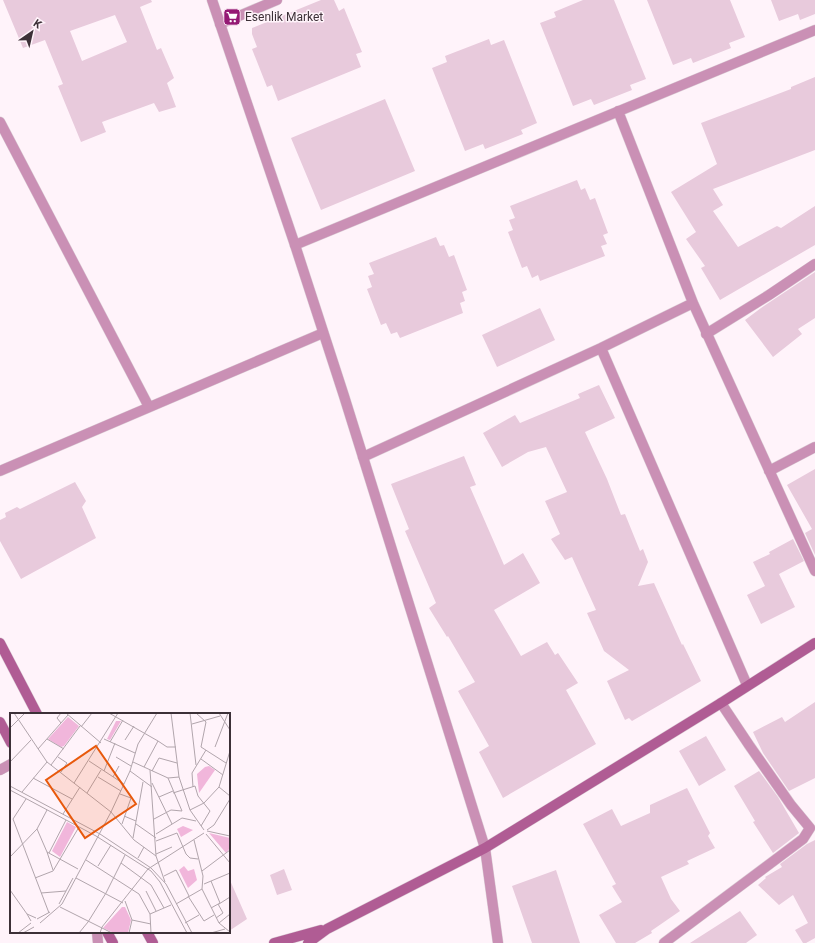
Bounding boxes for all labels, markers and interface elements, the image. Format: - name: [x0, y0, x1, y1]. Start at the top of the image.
- supermarket icon: Esenlik Market: [222, 7, 242, 27]
- place label: Esenlik Market: [245, 10, 323, 24]
- north arrow: [12, 12, 52, 52]
- text: K: [31, 17, 45, 32]
- inset map: [10, 713, 230, 933]

